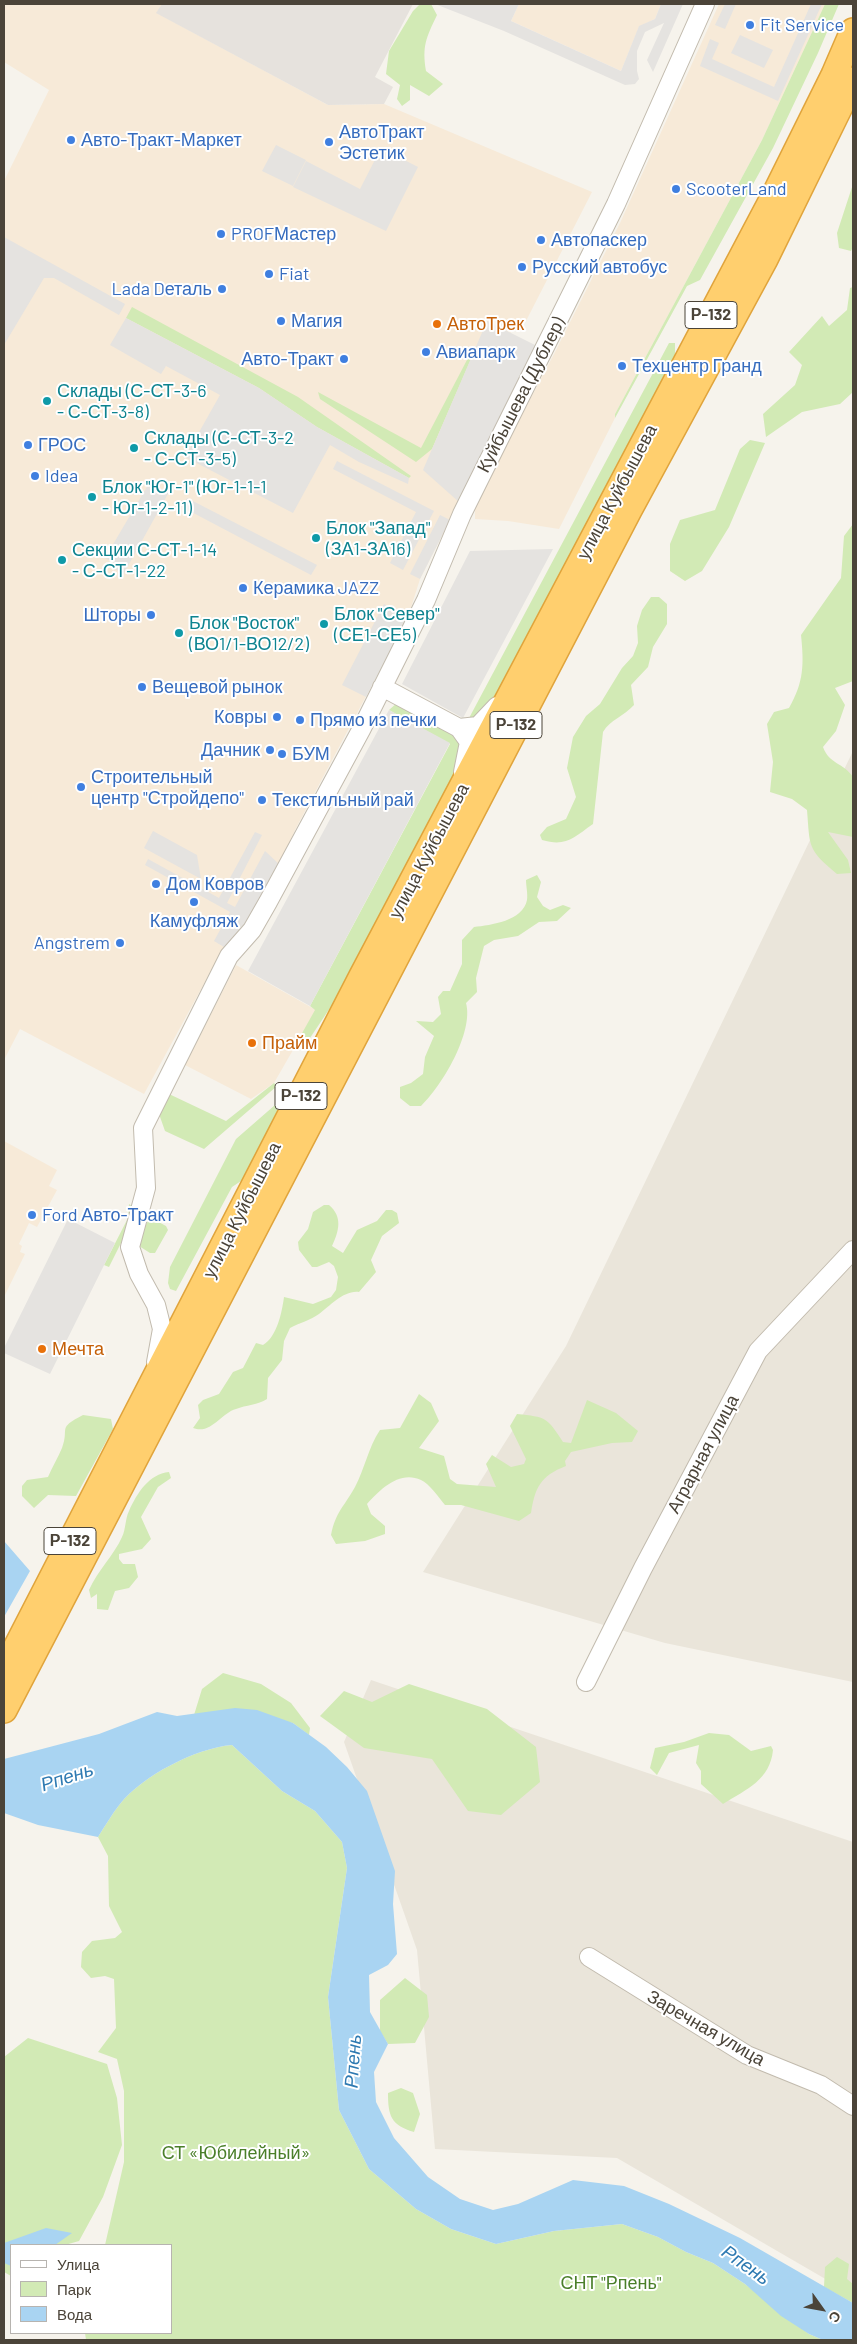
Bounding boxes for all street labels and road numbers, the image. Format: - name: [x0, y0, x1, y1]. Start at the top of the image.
- road number: Р-132: [685, 302, 737, 328]
- street label: Куйбышева (Дублер): [472, 314, 570, 476]
- street label: улица Куйбышева: [572, 421, 662, 563]
- road number: Р-132: [490, 712, 542, 738]
- street label: улица Куйбышева: [384, 780, 474, 922]
- road number: Р-132: [275, 1082, 327, 1110]
- street label: улица Куйбышева: [198, 1138, 286, 1282]
- street label: Аграрная улица: [663, 1391, 743, 1517]
- road number: Р-132: [44, 1528, 96, 1554]
- street label: Заречная улица: [643, 1986, 769, 2070]

